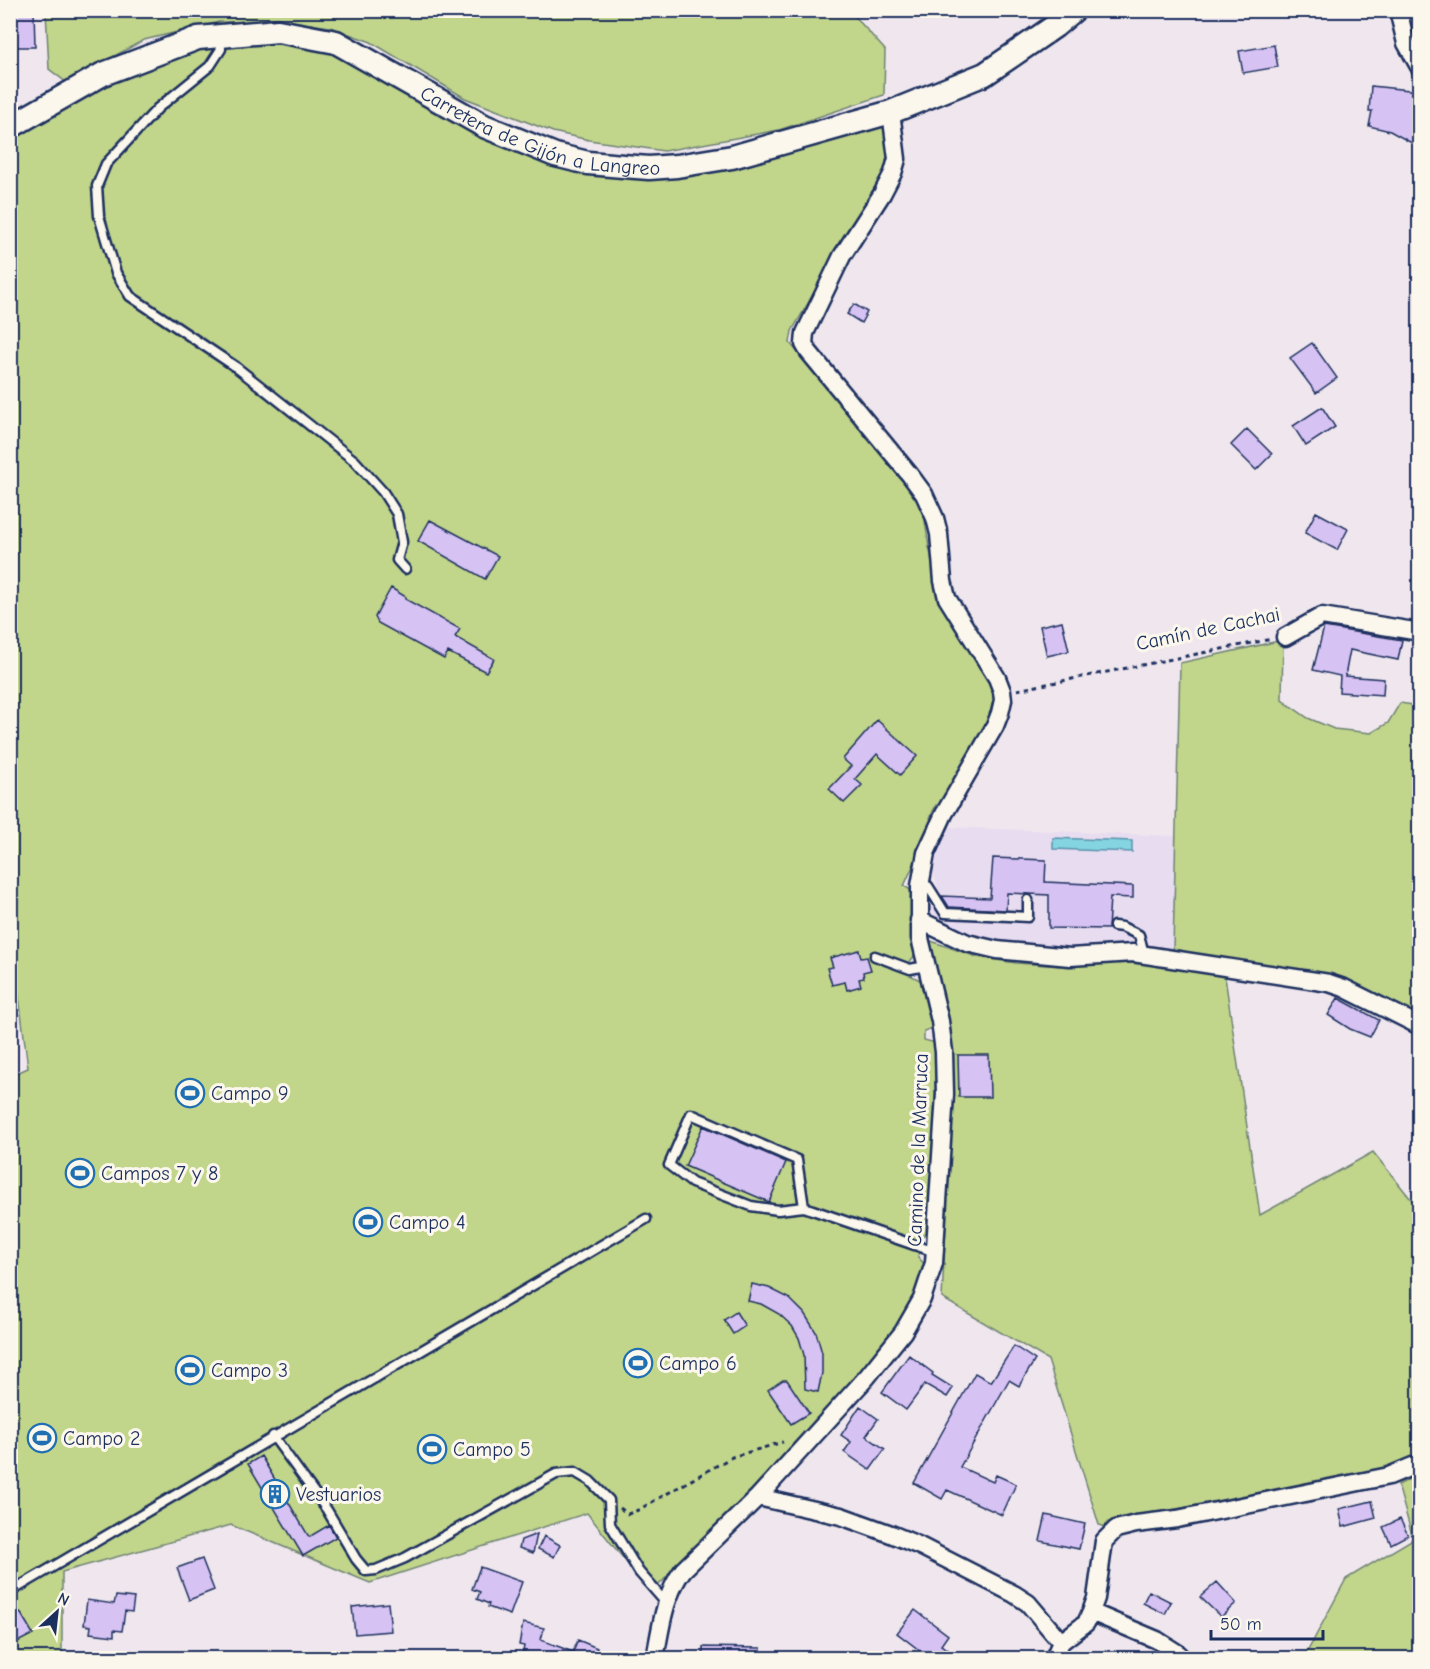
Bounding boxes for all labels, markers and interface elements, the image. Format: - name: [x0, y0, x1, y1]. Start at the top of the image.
- street label: Carretera de Gijón a Langreo: [416, 81, 661, 179]
- street label: Camín de Cachai: [1134, 603, 1282, 655]
- street label: Camino de la Marruca: [903, 1053, 933, 1247]
- sports icon: Campo 9: [174, 1077, 206, 1109]
- place label: Campo 9: [211, 1082, 289, 1105]
- sports icon: Campos 7 y 8: [64, 1157, 96, 1189]
- place label: Campos 7 y 8: [101, 1162, 218, 1185]
- sports icon: Campo 4: [352, 1206, 384, 1238]
- place label: Campo 4: [389, 1211, 466, 1234]
- sports icon: Campo 6: [622, 1347, 654, 1379]
- place label: Campo 6: [659, 1352, 737, 1375]
- sports icon: Campo 3: [174, 1354, 206, 1386]
- place label: Campo 3: [211, 1359, 288, 1382]
- sports icon: Campo 2: [26, 1422, 58, 1454]
- place label: Campo 2: [63, 1427, 140, 1450]
- sports icon: Campo 5: [416, 1433, 448, 1465]
- place label: Campo 5: [453, 1438, 531, 1461]
- building icon: Vestuarios: [259, 1478, 291, 1510]
- place label: Vestuarios: [296, 1483, 381, 1506]
- north arrow: [27, 1582, 87, 1642]
- text: N: [55, 1589, 72, 1610]
- scale bar: [1211, 1603, 1324, 1641]
- text: 50 m: [1220, 1614, 1262, 1635]

